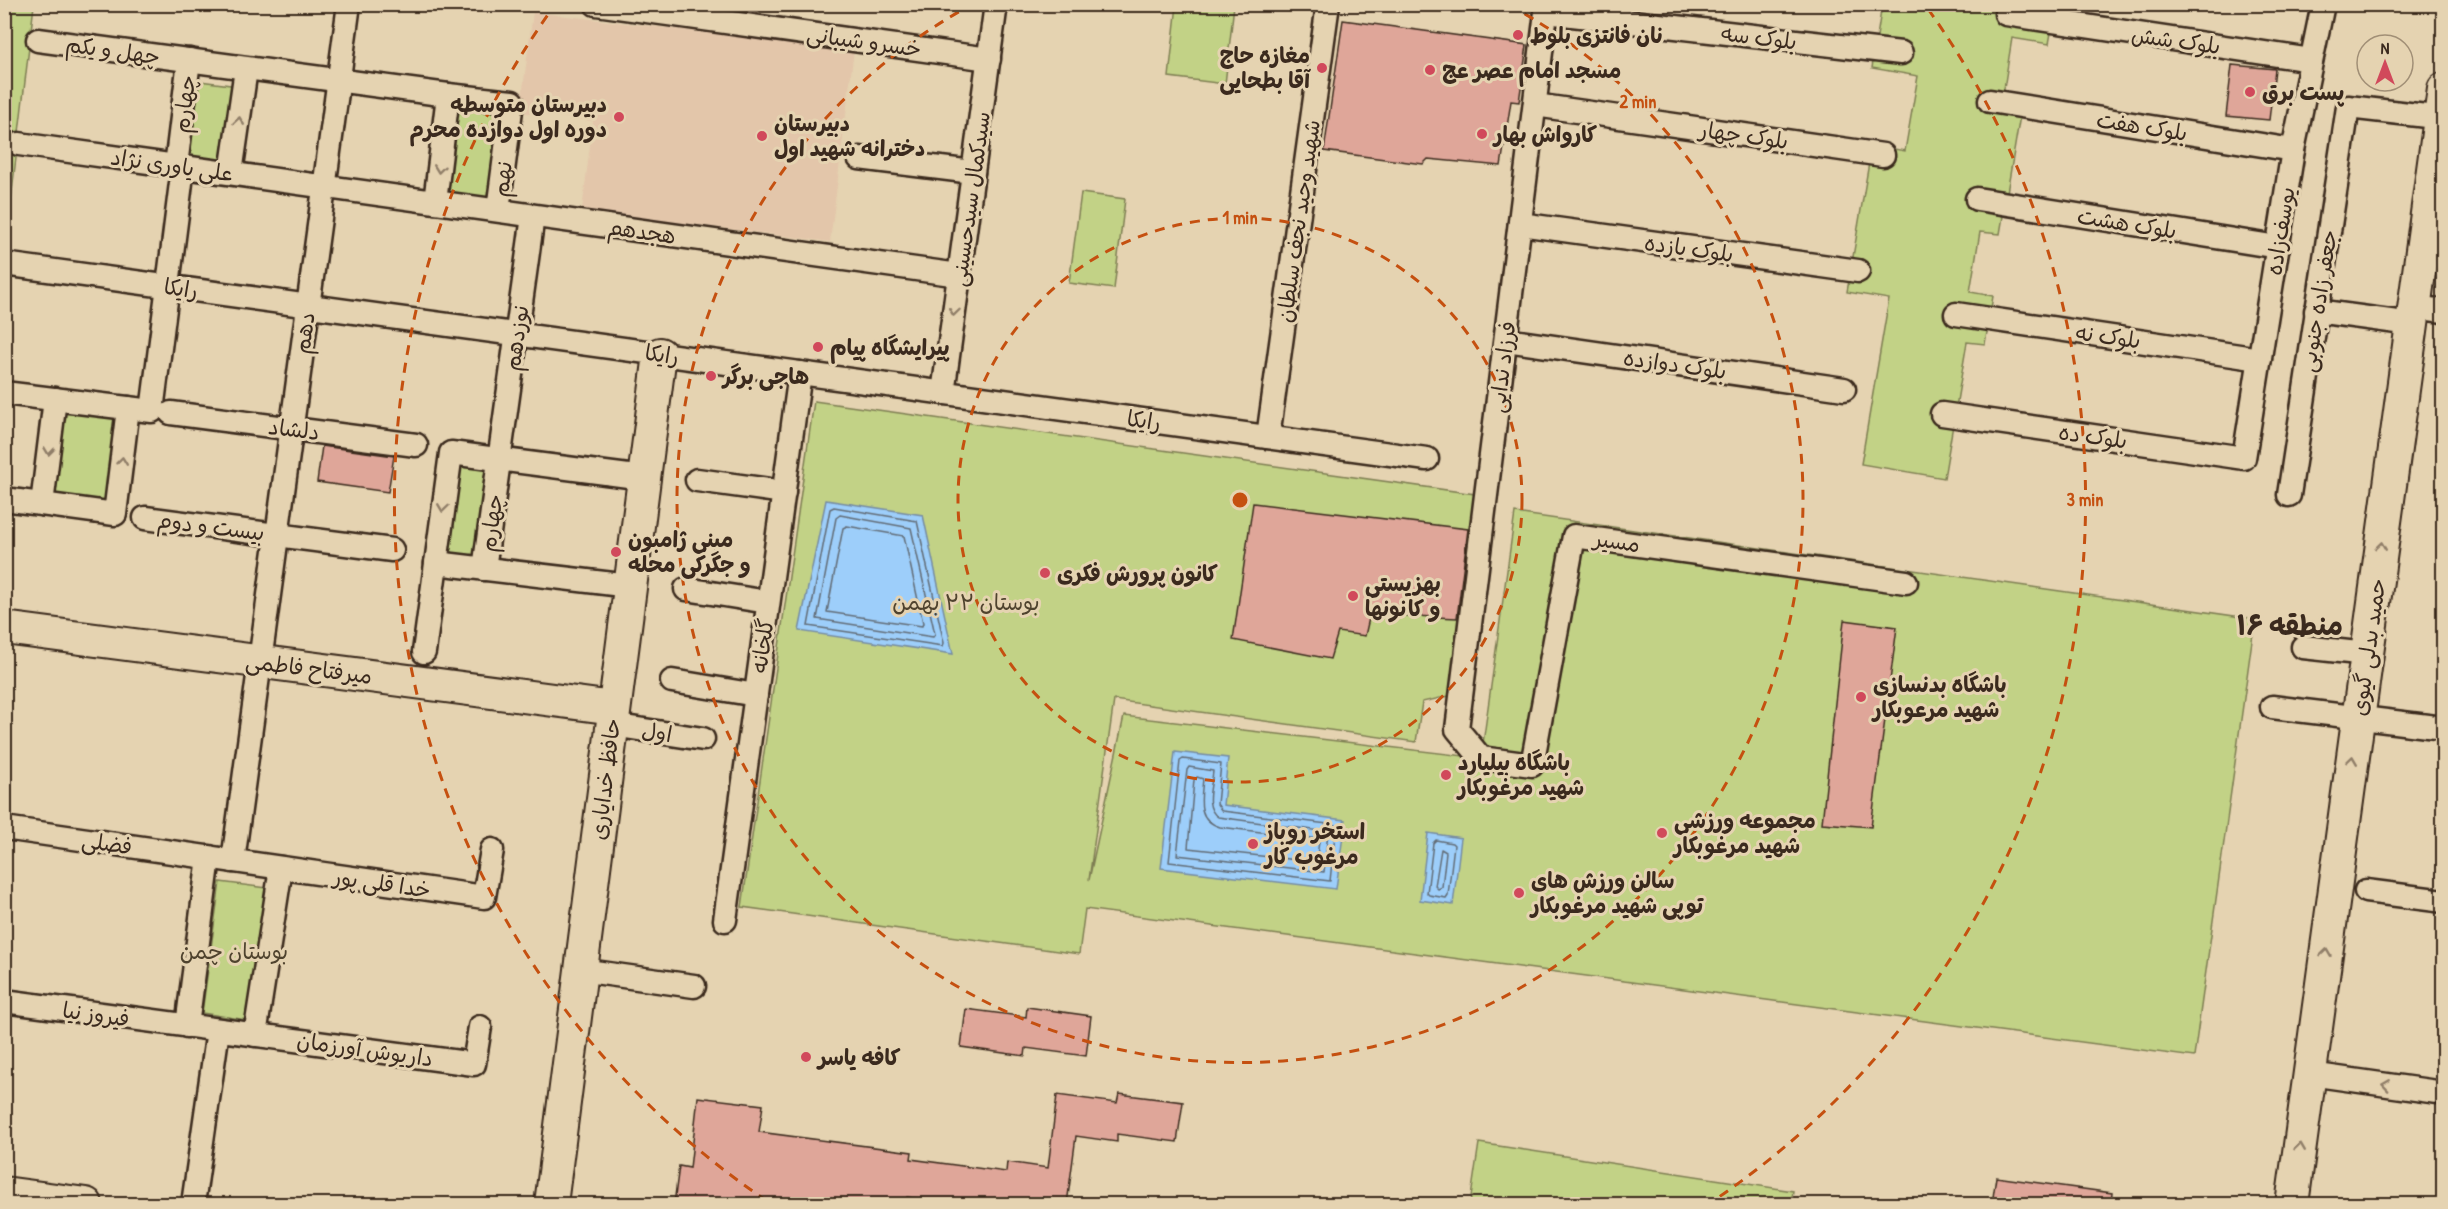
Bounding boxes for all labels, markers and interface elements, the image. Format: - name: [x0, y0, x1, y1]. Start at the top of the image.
- street label: بلوک سه: [1719, 17, 1799, 57]
- street label: خسرو شیبانی: [805, 18, 923, 64]
- street label: بلوک شش: [2130, 19, 2222, 61]
- place label: نان فانتزی بلوط: [1530, 20, 1663, 50]
- marker: نان فانتزی بلوط: [1511, 28, 1525, 42]
- street label: چهل و یکم: [64, 29, 162, 73]
- north arrow: [2355, 33, 2415, 93]
- text: N: [2381, 37, 2390, 59]
- place label: مغازه حاج آقا بطحایی: [1220, 40, 1311, 95]
- place label: مسجد امام عصر عج: [1442, 55, 1621, 87]
- marker: مغازه حاج آقا بطحایی: [1315, 61, 1329, 75]
- marker: مسجد امام عصر عج: [1423, 63, 1437, 77]
- street label: چهارم: [166, 73, 204, 135]
- place label: پست برق: [2262, 77, 2345, 107]
- marker: پست برق: [2243, 85, 2257, 99]
- place label: دبیرستان متوسطه دوره اول دوازده محرم: [409, 89, 607, 147]
- text: 2 min: [1620, 89, 1656, 114]
- street label: بلوک هفت: [2094, 104, 2190, 148]
- place label: دبيرستان دخترانه شهید اول: [774, 108, 925, 163]
- marker: دبیرستان متوسطه دوره اول دوازده محرم: [612, 110, 626, 124]
- street label: سیدکمال سیدحسینی: [943, 110, 997, 288]
- street label: بلوک چهار: [1696, 114, 1790, 156]
- one-way arrow: [232, 116, 244, 126]
- street label: شهید وحید نجف سلطان: [1269, 118, 1327, 324]
- place label: کارواش بهار: [1492, 119, 1597, 149]
- marker: کارواش بهار: [1475, 127, 1489, 141]
- marker: دبيرستان دخترانه شهید اول: [755, 129, 769, 143]
- street label: علی یاوری نژاد: [109, 142, 235, 188]
- street label: نهم: [485, 159, 521, 199]
- one-way arrow: [434, 165, 446, 174]
- street label: یوسف‌زاده: [2258, 185, 2302, 277]
- street label: بلوک هشت: [2075, 200, 2179, 246]
- text: 1 min: [1222, 205, 1258, 230]
- street label: هجدهم: [606, 211, 678, 253]
- street label: بلوک یازده: [1642, 227, 1736, 269]
- street label: جعفر زاده جنوبی: [2292, 228, 2344, 374]
- street label: رایکا: [162, 271, 200, 305]
- street label: نوزدهم: [497, 303, 537, 373]
- one-way arrow: [949, 308, 961, 317]
- street label: دهم: [286, 310, 324, 356]
- street label: بلوک نه: [2073, 317, 2143, 355]
- street label: فرزاد ندایی: [1481, 319, 1523, 415]
- place label: پیرایشگاه پیام: [830, 332, 950, 364]
- street label: رایکا: [643, 337, 681, 371]
- marker: پیرایشگاه پیام: [811, 340, 825, 354]
- street label: بلوک دوازده: [1622, 342, 1728, 386]
- place label: هاجی برگر: [721, 361, 809, 391]
- marker: هاجی برگر: [704, 369, 718, 383]
- street label: رایکا: [1125, 403, 1163, 437]
- street label: دلشاد: [267, 411, 321, 447]
- street label: بلوک ده: [2057, 416, 2129, 456]
- one-way arrow: [43, 447, 55, 456]
- one-way arrow: [115, 457, 127, 466]
- text: 3 min: [2067, 487, 2103, 512]
- centre of rings: [1230, 490, 1250, 510]
- street label: چهارم: [472, 492, 512, 554]
- one-way arrow: [438, 503, 450, 513]
- street label: بیست و دوم: [155, 505, 266, 550]
- street label: مسیر: [1590, 523, 1642, 559]
- place label: مینی ژامبون و جگرکی محله: [628, 524, 751, 579]
- one-way arrow: [2375, 541, 2387, 551]
- marker: مینی ژامبون و جگرکی محله: [609, 545, 623, 559]
- place label: کانون پرورش فکری: [1057, 558, 1218, 588]
- marker: کانون پرورش فکری: [1038, 566, 1052, 580]
- place label: بهزیستی و کانونها: [1365, 568, 1441, 623]
- street label: حمید بدلی گیوی: [2344, 576, 2392, 718]
- park label: بوستان ۲۲ بهمن: [892, 587, 1040, 617]
- marker: بهزیستی و کانونها: [1346, 589, 1360, 603]
- district label: منطقه ۱۶: [2237, 606, 2343, 644]
- street label: گلخانه: [743, 616, 781, 676]
- street label: میرفتاح فاطمی: [244, 645, 374, 691]
- place label: باشگاه بدنسازی شهید مرعوبکار: [1871, 669, 2007, 724]
- marker: باشگاه بدنسازی شهید مرعوبکار: [1854, 690, 1868, 704]
- street label: اول: [640, 715, 674, 749]
- street label: حافظ خدایاری: [583, 716, 627, 842]
- place label: باشگاه بیلیارد شهید مرغوبکار: [1456, 747, 1584, 802]
- one-way arrow: [2346, 756, 2358, 765]
- marker: باشگاه بیلیارد شهید مرغوبکار: [1439, 768, 1453, 782]
- place label: مجموعه ورزشی شهید مرغوبکار: [1672, 805, 1816, 860]
- place label: استخر روباز مرغوب کار: [1263, 816, 1365, 871]
- street label: فضلی: [80, 825, 134, 861]
- marker: مجموعه ورزشی شهید مرغوبکار: [1655, 826, 1669, 840]
- marker: استخر روباز مرغوب کار: [1246, 837, 1260, 851]
- street label: خدا قلی پور: [329, 861, 433, 905]
- place label: سالن ورزش های توپی شهید مرغوبکار: [1529, 865, 1704, 920]
- marker: سالن ورزش های توپی شهید مرغوبکار: [1512, 886, 1526, 900]
- park label: بوستان چمن: [180, 936, 288, 966]
- one-way arrow: [2319, 949, 2331, 958]
- street label: فیروز نیا: [60, 994, 132, 1034]
- street label: داریوش آورزمان: [295, 1025, 435, 1073]
- place label: کافه یاسر: [816, 1042, 901, 1072]
- marker: کافه یاسر: [799, 1050, 813, 1064]
- one-way arrow: [2381, 1079, 2390, 1091]
- one-way arrow: [2293, 1142, 2305, 1151]

